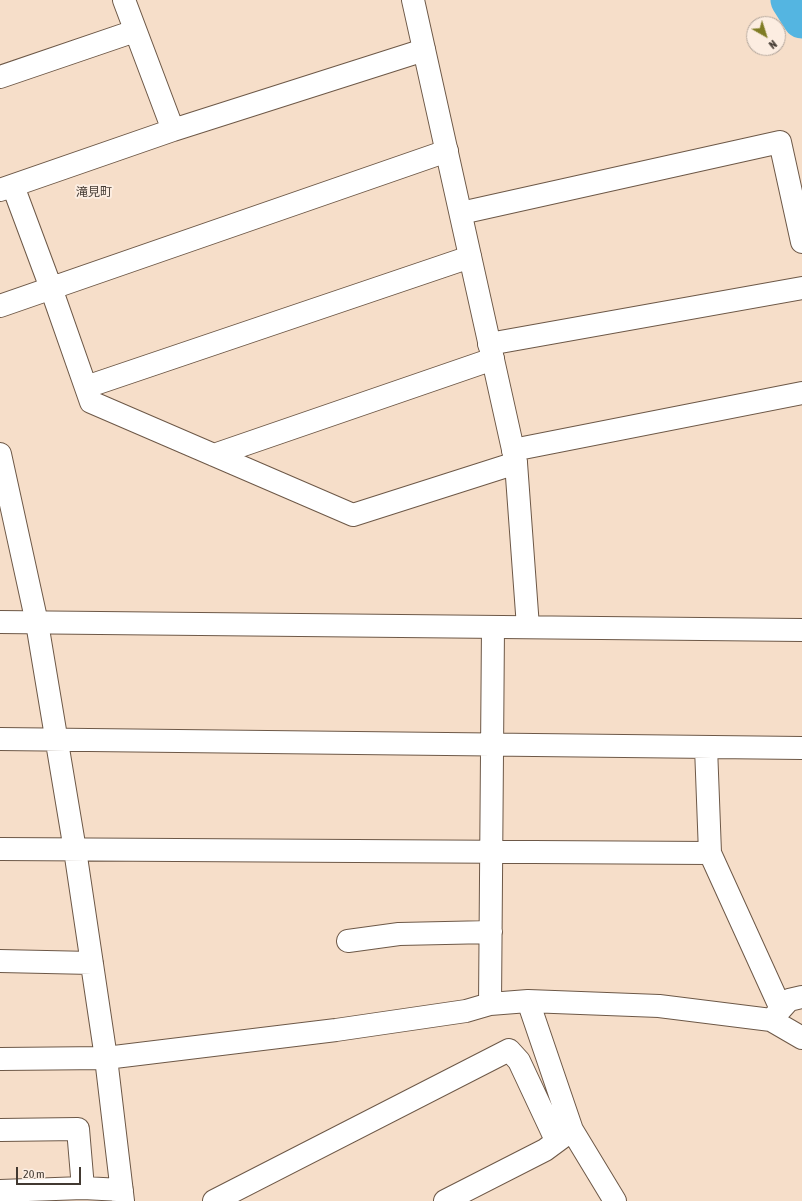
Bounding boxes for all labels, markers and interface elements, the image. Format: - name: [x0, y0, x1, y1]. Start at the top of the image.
- north arrow: [746, 16, 786, 56]
- text: N: [767, 38, 779, 51]
- district label: 滝見町: [76, 185, 112, 199]
- scale bar: [18, 1159, 83, 1185]
- text: 20 m: [23, 1167, 45, 1181]

